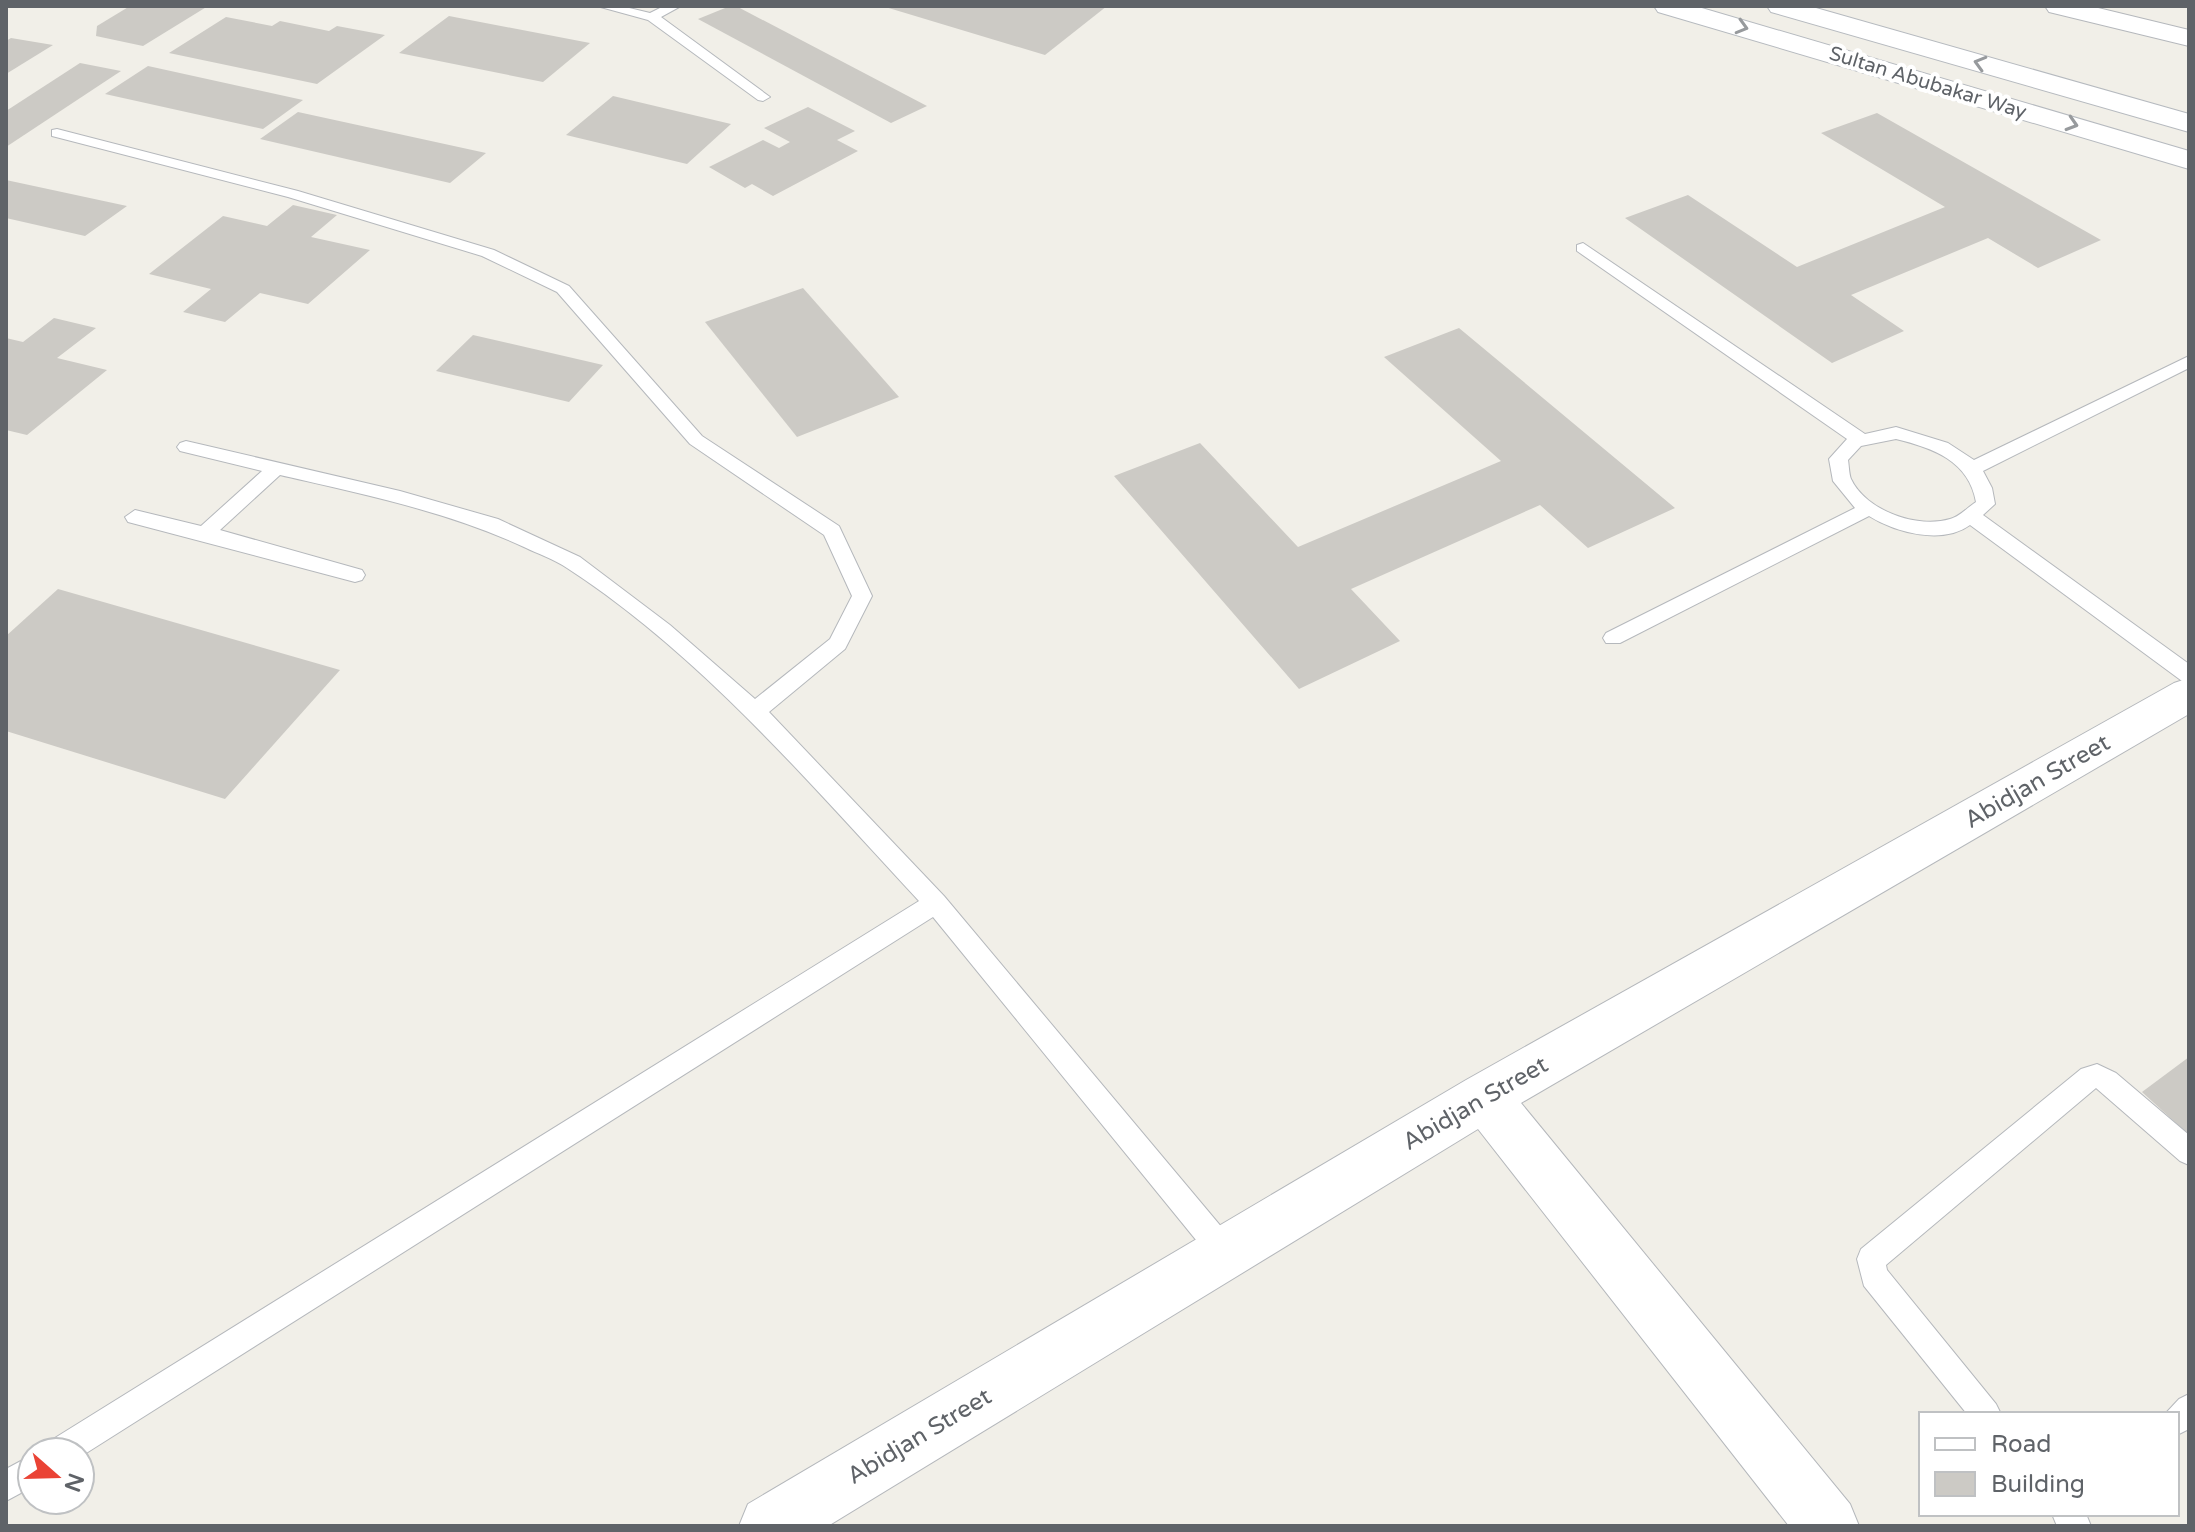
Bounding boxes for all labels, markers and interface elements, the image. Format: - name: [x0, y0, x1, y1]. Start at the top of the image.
- one-way arrow: [1734, 18, 1748, 35]
- street label: Sultan Abubakar Way: [1826, 42, 2030, 124]
- one-way arrow: [1973, 55, 1987, 72]
- one-way arrow: [2064, 115, 2078, 131]
- street label: Abidjan Street: [1959, 728, 2115, 835]
- street label: Abidjan Street: [1397, 1050, 1553, 1157]
- street label: Abidjan Street: [842, 1382, 997, 1491]
- legend: [1919, 1412, 2179, 1516]
- text: Road: [1991, 1430, 2051, 1459]
- north arrow: [16, 1436, 96, 1516]
- text: N: [59, 1470, 89, 1495]
- text: Building: [1991, 1470, 2085, 1499]

